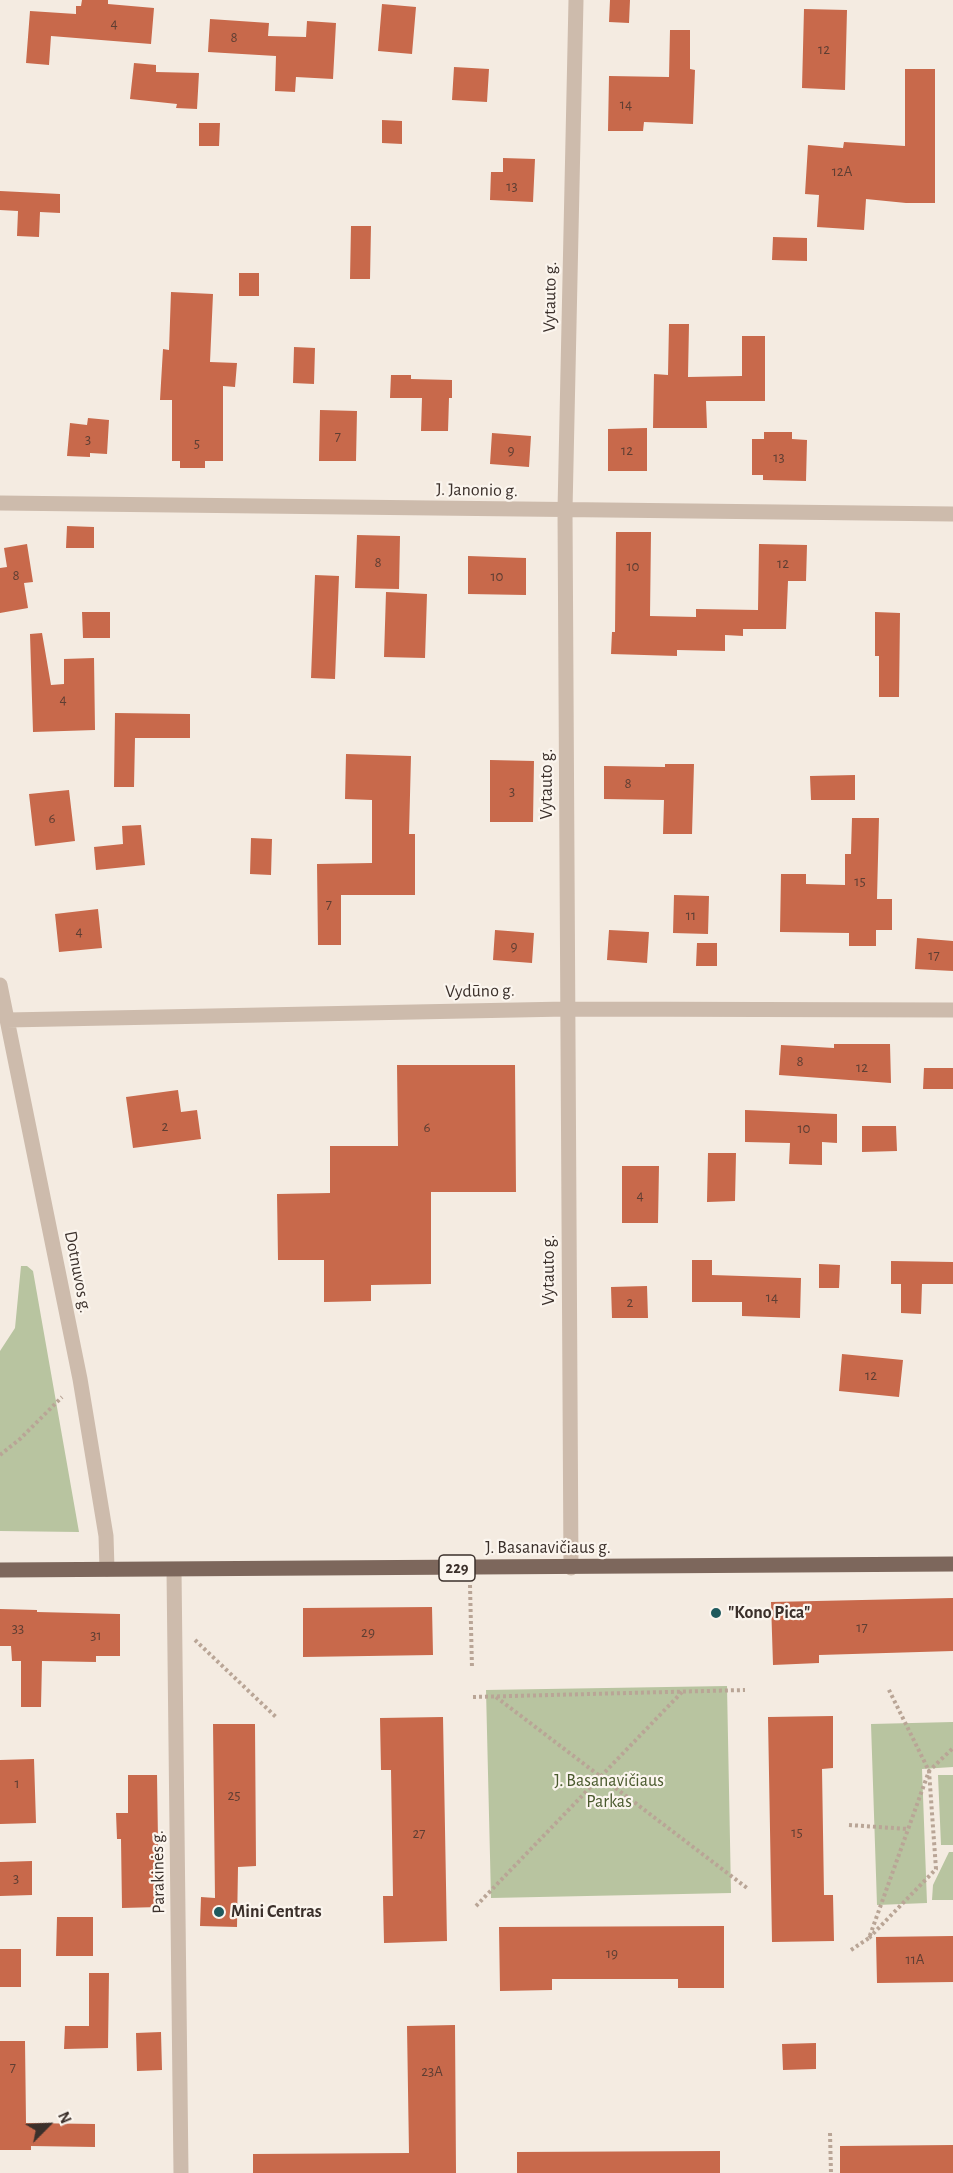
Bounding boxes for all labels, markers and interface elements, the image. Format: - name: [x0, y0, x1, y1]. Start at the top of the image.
- house number: 4: [110, 14, 118, 32]
- house number: 8: [230, 28, 238, 46]
- house number: 12: [818, 40, 830, 58]
- house number: 14: [620, 95, 632, 113]
- house number: 12A: [832, 162, 852, 180]
- house number: 13: [506, 177, 518, 195]
- street label: Vytauto g.: [539, 261, 561, 333]
- house number: 7: [335, 427, 341, 445]
- house number: 3: [85, 430, 91, 448]
- house number: 5: [194, 434, 200, 452]
- house number: 9: [507, 441, 515, 459]
- house number: 12: [621, 441, 633, 459]
- house number: 13: [773, 448, 785, 466]
- street label: J. Janonio g.: [436, 478, 518, 502]
- house number: 8: [374, 553, 382, 571]
- house number: 12: [777, 554, 789, 572]
- house number: 10: [626, 557, 640, 575]
- house number: 8: [12, 566, 20, 584]
- house number: 10: [490, 567, 504, 585]
- house number: 4: [59, 690, 67, 708]
- street label: Vytauto g.: [536, 749, 558, 819]
- house number: 8: [624, 774, 632, 792]
- house number: 3: [509, 782, 515, 800]
- house number: 6: [48, 809, 56, 827]
- house number: 15: [854, 872, 866, 890]
- house number: 7: [326, 895, 332, 913]
- house number: 11: [686, 906, 696, 924]
- house number: 4: [75, 922, 83, 940]
- house number: 9: [510, 937, 518, 955]
- house number: 17: [928, 946, 940, 964]
- street label: Vydūno g.: [445, 980, 515, 1002]
- house number: 8: [796, 1052, 804, 1070]
- house number: 12: [856, 1058, 868, 1076]
- house number: 2: [162, 1117, 168, 1135]
- house number: 6: [423, 1118, 431, 1136]
- house number: 10: [797, 1119, 811, 1137]
- house number: 4: [636, 1186, 644, 1204]
- street label: Dotnuvos g.: [59, 1229, 97, 1315]
- street label: Vytauto g.: [538, 1235, 560, 1305]
- house number: 14: [766, 1288, 778, 1306]
- house number: 2: [627, 1293, 633, 1311]
- house number: 12: [865, 1366, 877, 1384]
- street label: J. Basanavičiaus g.: [485, 1537, 611, 1559]
- road number: 229: [439, 1555, 475, 1581]
- place label: "Kono Pica": [728, 1602, 810, 1624]
- marker: "Kono Pica": [709, 1606, 723, 1620]
- house number: 17: [856, 1618, 868, 1636]
- house number: 33: [12, 1619, 24, 1637]
- house number: 29: [361, 1623, 375, 1641]
- house number: 31: [90, 1626, 102, 1644]
- park label: J. Basanavičiaus Parkas: [554, 1770, 664, 1812]
- house number: 1: [14, 1774, 20, 1792]
- house number: 25: [227, 1786, 241, 1804]
- house number: 15: [791, 1823, 803, 1841]
- house number: 27: [412, 1824, 426, 1842]
- street label: Parakinės g.: [146, 1830, 170, 1914]
- house number: 3: [13, 1869, 19, 1887]
- place label: Mini Centras: [231, 1901, 322, 1923]
- marker: Mini Centras: [212, 1905, 226, 1919]
- house number: 19: [606, 1944, 618, 1962]
- house number: 11A: [906, 1950, 924, 1968]
- house number: 7: [10, 2058, 16, 2076]
- house number: 23A: [421, 2062, 443, 2080]
- north arrow: [18, 2095, 78, 2155]
- text: N: [55, 2109, 74, 2126]

